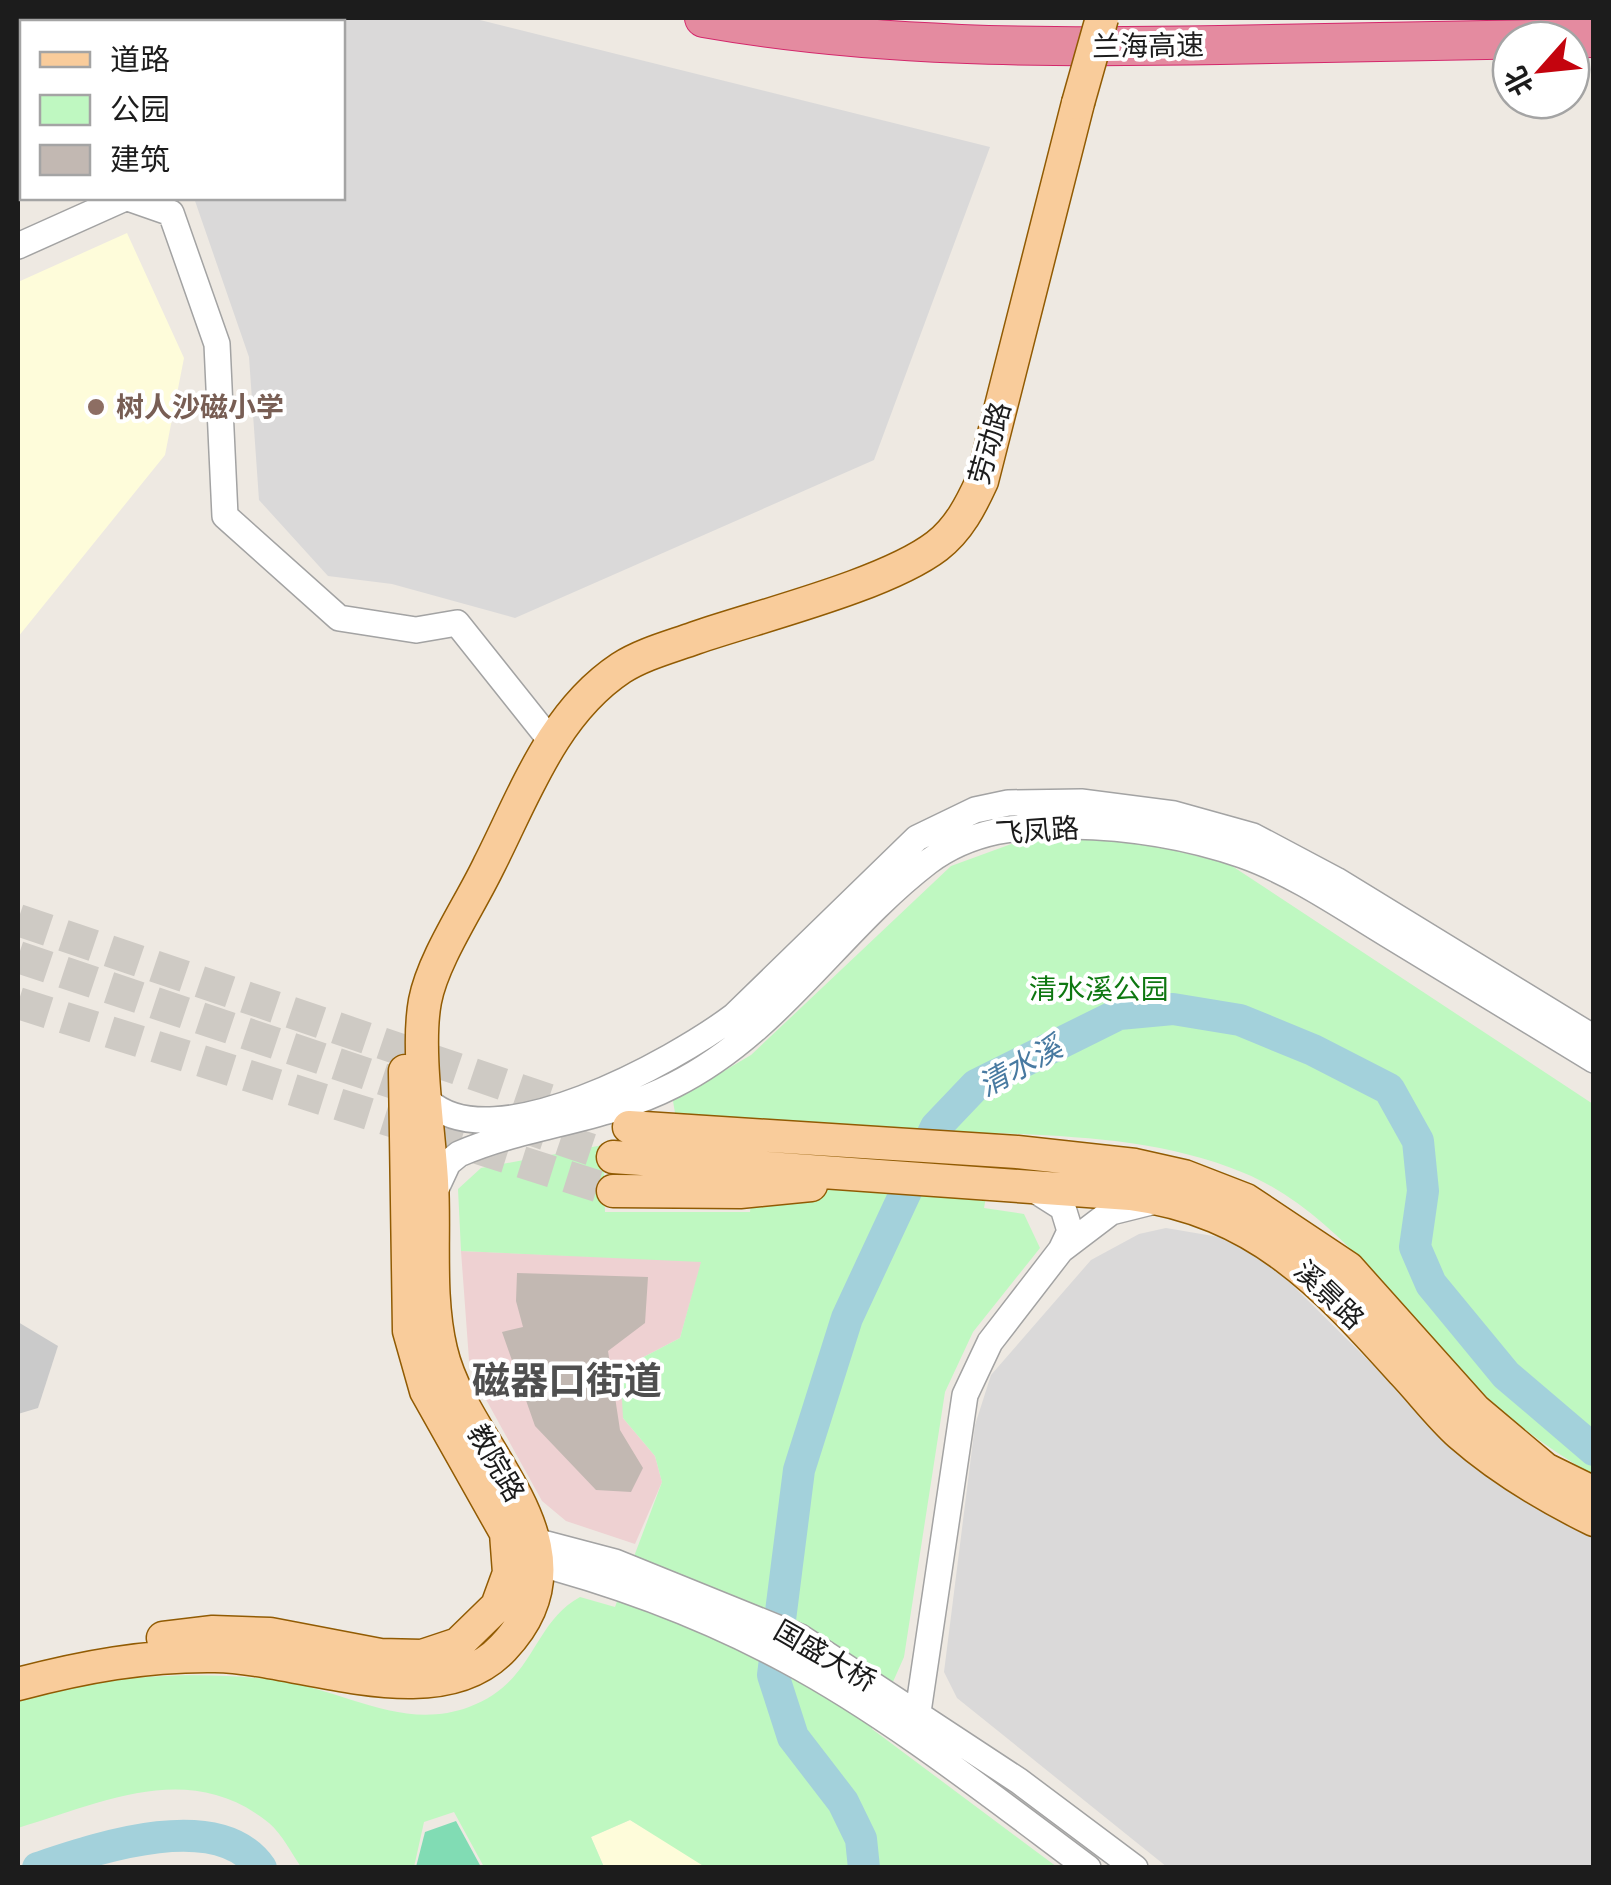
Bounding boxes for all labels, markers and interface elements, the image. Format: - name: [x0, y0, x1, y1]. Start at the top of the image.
- legend: [20, 20, 345, 200]
- north arrow: [1491, 20, 1591, 120]
- street label: 兰海高速: [1092, 26, 1204, 66]
- text: 道路: [110, 38, 170, 81]
- text: 北: [1495, 60, 1543, 102]
- text: 公园: [110, 88, 170, 131]
- text: 建筑: [110, 138, 170, 181]
- place label: 树人沙磁小学: [116, 388, 284, 427]
- marker: 树人沙磁小学: [85, 396, 107, 418]
- street label: 劳动路: [960, 397, 1020, 489]
- street label: 飞凤路: [994, 809, 1080, 853]
- park label: 清水溪公园: [1029, 970, 1169, 1009]
- water label: 清水溪: [970, 1024, 1072, 1107]
- street label: 溪景路: [1285, 1252, 1373, 1338]
- district label: 磁器口街道: [472, 1354, 662, 1407]
- street label: 教院路: [458, 1417, 534, 1509]
- street label: 国盛大桥: [767, 1611, 883, 1701]

